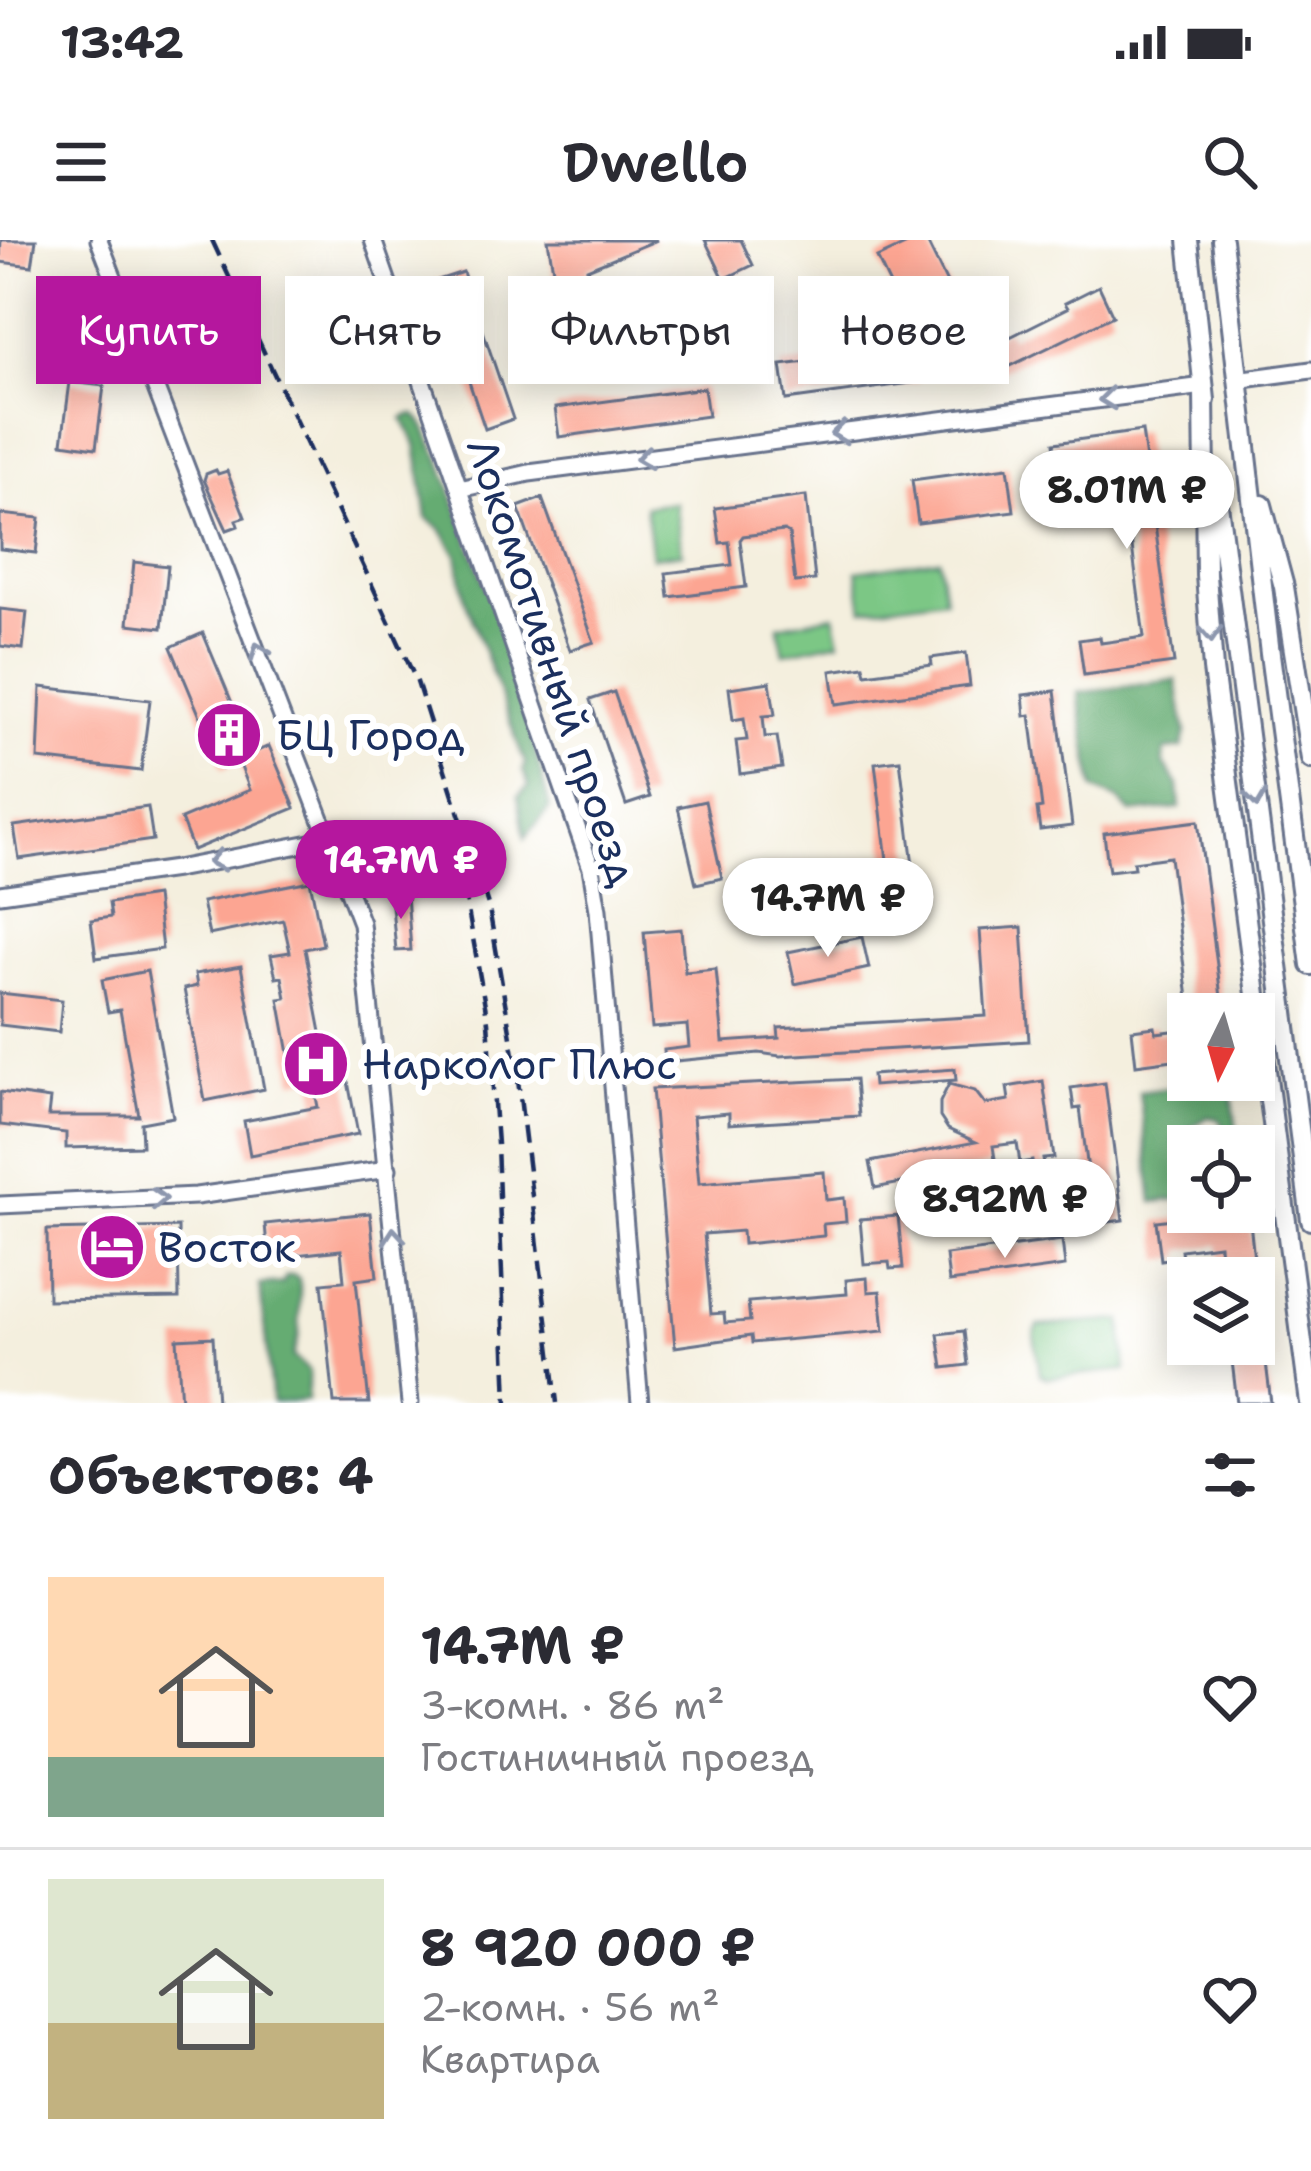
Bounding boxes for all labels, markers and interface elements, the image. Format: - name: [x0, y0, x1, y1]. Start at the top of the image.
- text: 13:42: [60, 12, 184, 72]
- text: Dwello: [563, 126, 748, 198]
- icon: menu: [48, 129, 114, 195]
- icon: search: [1197, 129, 1263, 195]
- chip: Купить: [36, 276, 261, 384]
- chip: Снять: [285, 276, 484, 384]
- chip: Фильтры: [508, 276, 774, 384]
- chip: Новое: [798, 276, 1009, 384]
- one-way arrow: [1097, 385, 1117, 411]
- one-way arrow: [830, 419, 849, 445]
- street label: Локомотивный проезд: [454, 431, 652, 893]
- one-way arrow: [634, 444, 654, 470]
- pin: 8.01M ₽: [1016, 450, 1238, 552]
- text: 8.01M ₽: [1046, 463, 1208, 515]
- one-way arrow: [1197, 625, 1223, 644]
- one-way arrow: [248, 642, 273, 663]
- building icon: БЦ Город: [194, 700, 264, 770]
- place label: БЦ Город: [276, 707, 465, 763]
- one-way arrow: [1243, 789, 1269, 809]
- pin: 14.7M ₽: [290, 820, 512, 922]
- text: 14.7M ₽: [323, 833, 479, 885]
- one-way arrow: [206, 847, 226, 873]
- pin: 14.7M ₽: [717, 858, 939, 960]
- text: 14.7M ₽: [750, 871, 906, 923]
- north arrow: [1167, 993, 1275, 1101]
- map controls: [1167, 993, 1275, 1365]
- hospital icon: Нарколог Плюс: [281, 1029, 351, 1099]
- place label: Нарколог Плюс: [362, 1036, 677, 1092]
- button: locate: [1167, 1125, 1275, 1233]
- pin: 8.92M ₽: [894, 1159, 1116, 1261]
- text: 8.92M ₽: [922, 1172, 1088, 1224]
- one-way arrow: [150, 1186, 169, 1212]
- hotel icon: Восток: [77, 1212, 147, 1282]
- place label: Восток: [158, 1219, 296, 1275]
- one-way arrow: [382, 1226, 407, 1245]
- button: layers: [1167, 1257, 1275, 1365]
- text: Объектов: 4: [48, 1441, 374, 1509]
- icon: filters: [1197, 1442, 1263, 1508]
- text: 14.7M ₽: [420, 1611, 625, 1679]
- icon: home: [144, 1625, 288, 1769]
- icon: heart: [1197, 1664, 1263, 1730]
- text: 3-комн. · 86 m²: [420, 1679, 725, 1731]
- text: Гостиничный проезд: [420, 1731, 814, 1783]
- text: 8 920 000 ₽: [420, 1913, 756, 1981]
- icon: home: [144, 1927, 288, 2071]
- icon: heart: [1197, 1966, 1263, 2032]
- text: 2-комн. · 56 m²: [420, 1981, 720, 2033]
- text: Квартира: [420, 2033, 600, 2085]

